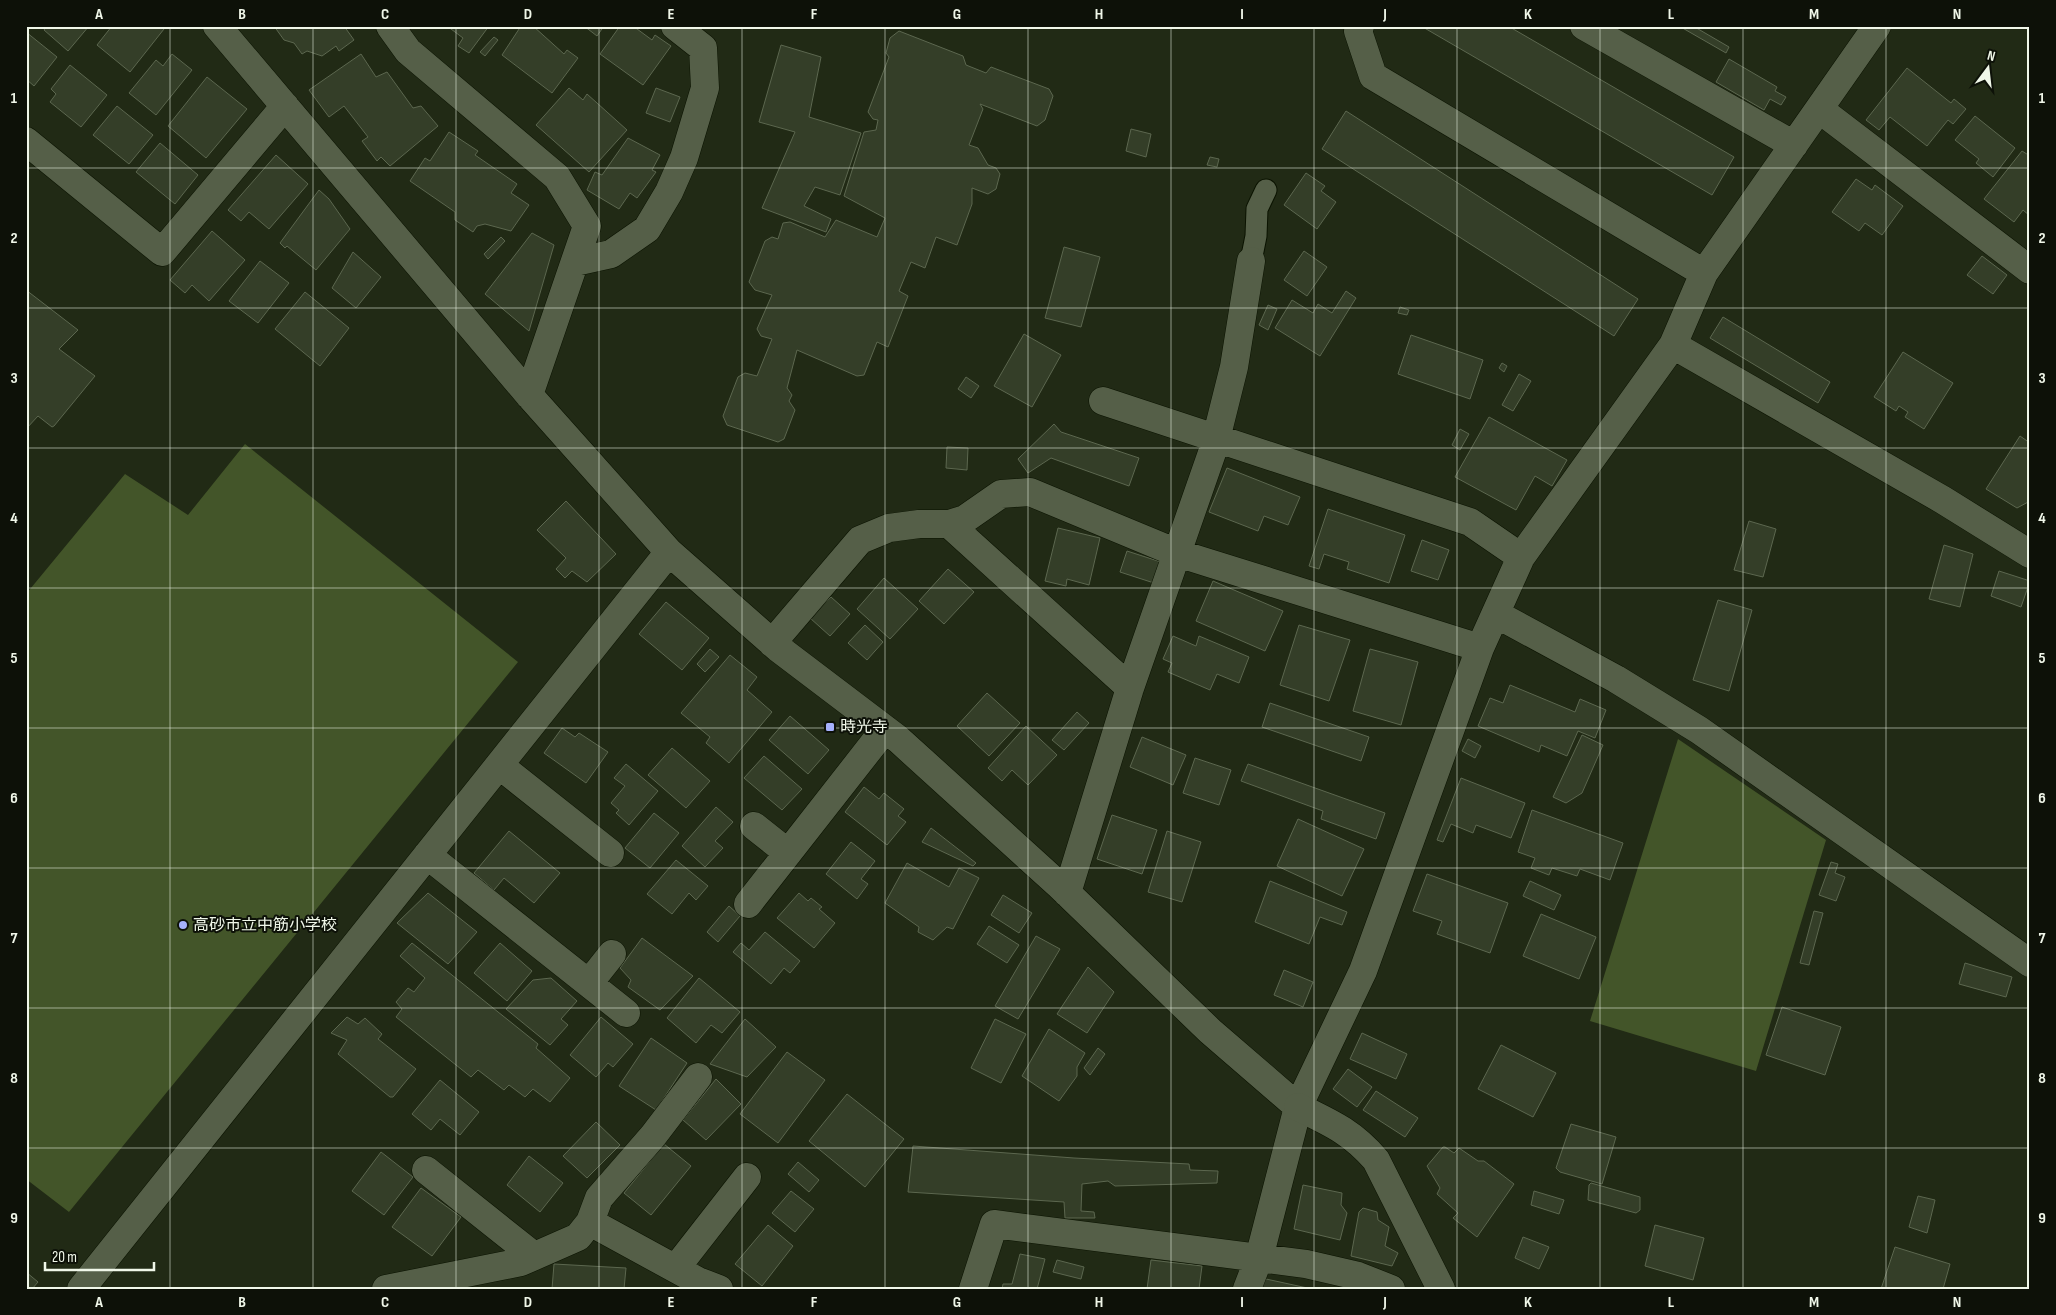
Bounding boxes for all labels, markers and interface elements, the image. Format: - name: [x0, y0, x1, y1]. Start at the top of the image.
- text: A: [94, 5, 103, 24]
- text: B: [238, 5, 246, 24]
- text: C: [381, 5, 389, 24]
- text: D: [524, 5, 532, 24]
- text: E: [668, 5, 675, 24]
- text: F: [811, 5, 818, 24]
- text: G: [953, 5, 961, 24]
- text: H: [1095, 5, 1103, 24]
- text: I: [1240, 5, 1244, 24]
- text: J: [1382, 5, 1387, 24]
- text: K: [1524, 5, 1532, 24]
- text: L: [1668, 5, 1675, 24]
- text: M: [1809, 5, 1819, 24]
- text: N: [1953, 5, 1961, 24]
- north arrow: [1964, 42, 2014, 92]
- text: N: [1985, 47, 1997, 65]
- text: 1: [11, 89, 18, 108]
- text: 1: [2039, 89, 2046, 108]
- text: 2: [10, 229, 18, 248]
- text: 2: [2038, 229, 2046, 248]
- text: 3: [10, 369, 18, 388]
- text: 3: [2038, 369, 2046, 388]
- text: 4: [10, 509, 18, 528]
- text: 4: [2038, 509, 2046, 528]
- text: 5: [10, 649, 18, 668]
- text: 5: [2038, 649, 2046, 668]
- place label: 時光寺: [840, 718, 888, 737]
- marker: 時光寺: [824, 721, 836, 733]
- text: 6: [10, 789, 18, 808]
- text: 6: [2038, 789, 2046, 808]
- place label: 高砂市立中筋小学校: [193, 916, 337, 935]
- marker: 高砂市立中筋小学校: [177, 919, 189, 931]
- text: 7: [11, 929, 18, 948]
- text: 7: [2039, 929, 2046, 948]
- text: 8: [10, 1069, 18, 1088]
- text: 8: [2038, 1069, 2046, 1088]
- text: 9: [10, 1209, 18, 1228]
- text: 9: [2038, 1209, 2046, 1228]
- scale bar: [45, 1240, 154, 1272]
- text: 20 m: [52, 1248, 77, 1267]
- text: A: [94, 1293, 103, 1312]
- text: B: [238, 1293, 246, 1312]
- text: C: [381, 1293, 389, 1312]
- text: D: [524, 1293, 532, 1312]
- text: E: [668, 1293, 675, 1312]
- text: F: [811, 1293, 818, 1312]
- text: G: [953, 1293, 961, 1312]
- text: H: [1095, 1293, 1103, 1312]
- text: I: [1240, 1293, 1244, 1312]
- text: J: [1382, 1293, 1387, 1312]
- text: K: [1524, 1293, 1532, 1312]
- text: L: [1668, 1293, 1675, 1312]
- text: M: [1809, 1293, 1819, 1312]
- text: N: [1953, 1293, 1961, 1312]

